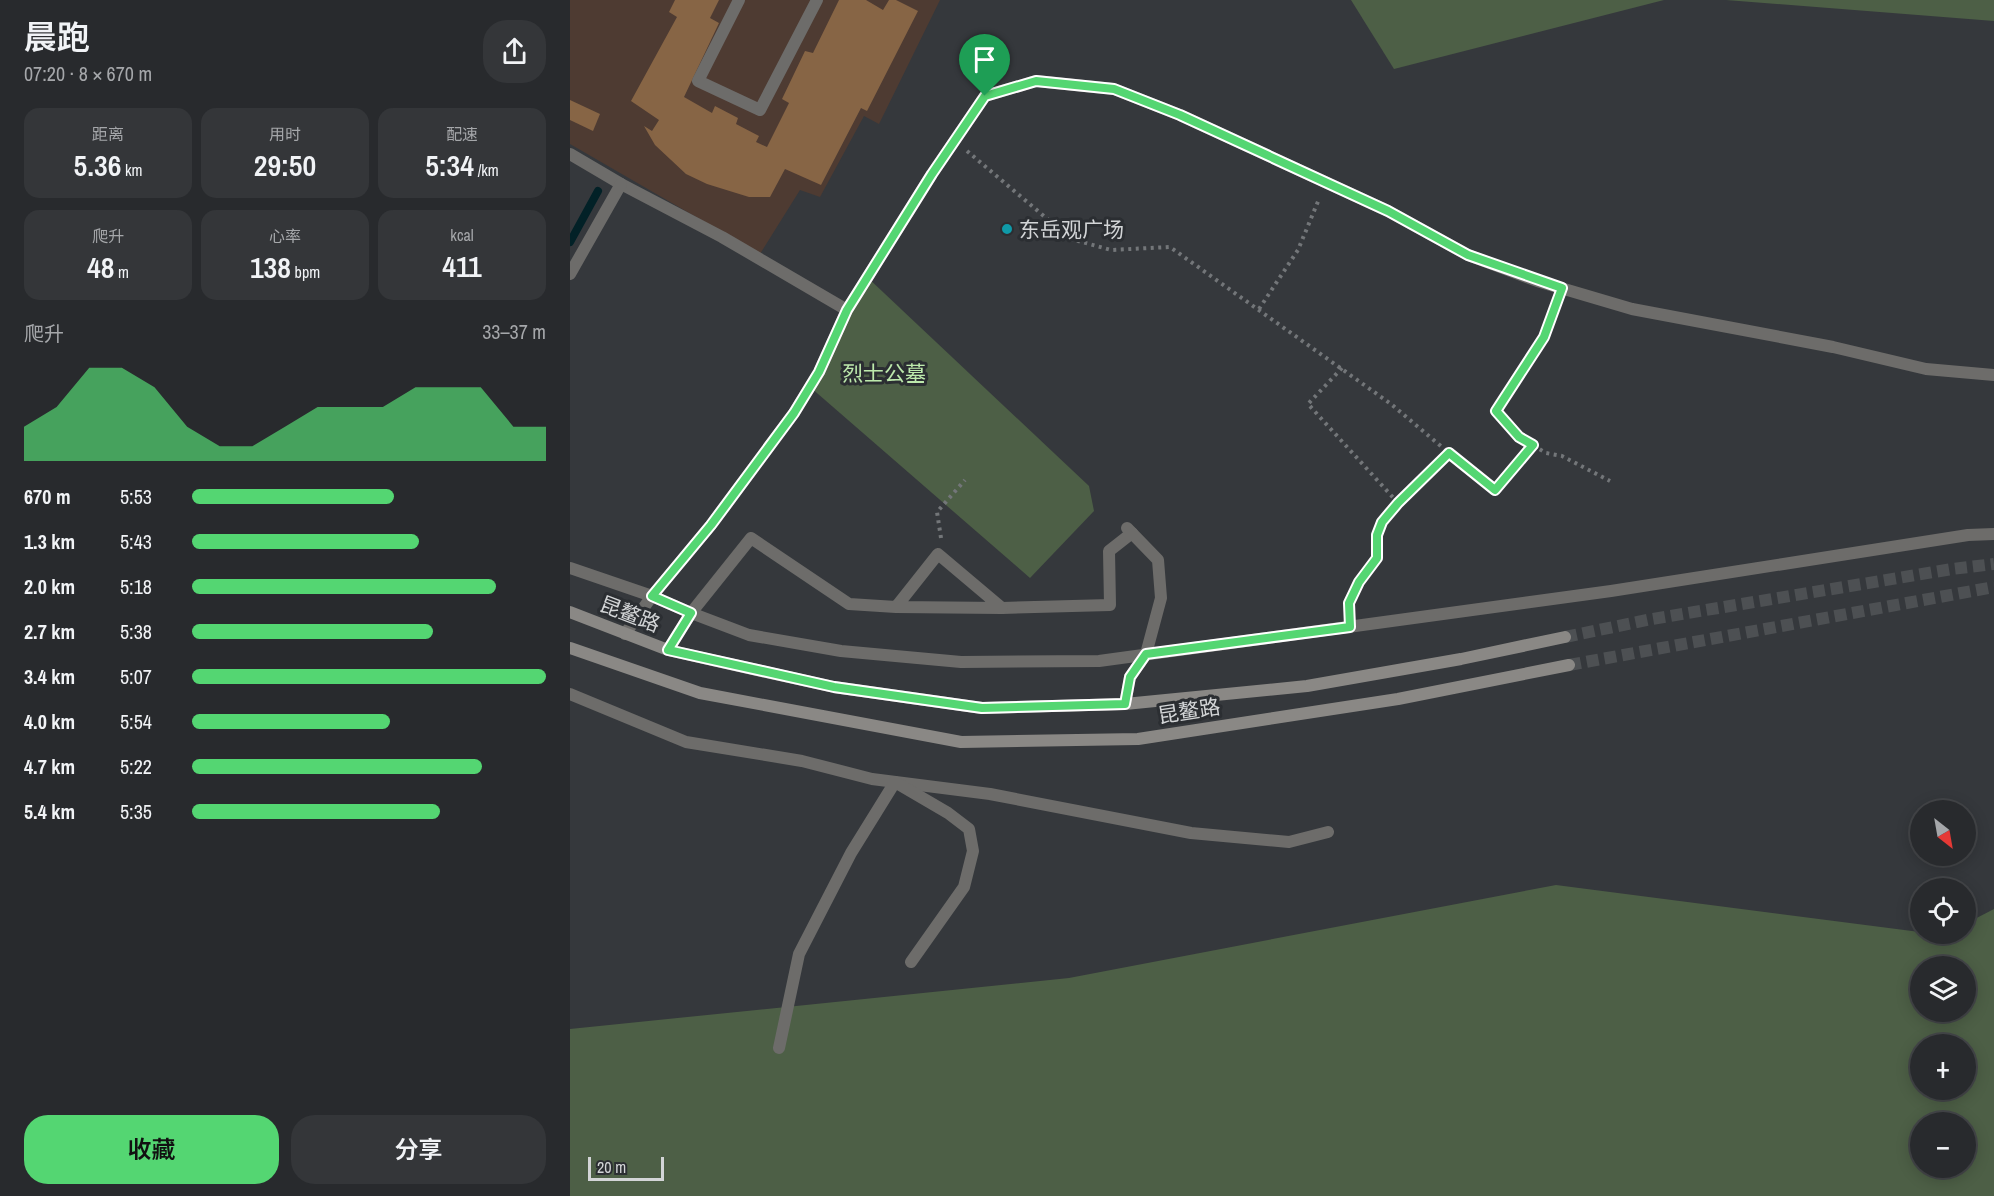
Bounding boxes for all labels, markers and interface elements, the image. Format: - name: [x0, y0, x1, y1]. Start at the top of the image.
- text: 晨跑: [24, 15, 90, 59]
- button: share: [483, 20, 546, 83]
- pin: [959, 34, 1010, 96]
- icon: arrive: [968, 43, 1001, 76]
- text: 07:20 · 8 × 670 m: [24, 60, 152, 87]
- text: 距离: [92, 123, 124, 145]
- text: 用时: [269, 123, 301, 145]
- text: 配速: [446, 123, 478, 145]
- text: 5.36: [73, 145, 121, 185]
- text: 29:50: [254, 145, 316, 185]
- text: 5:34: [425, 145, 474, 185]
- text: km: [121, 159, 143, 181]
- text: /km: [474, 159, 499, 181]
- place label: 东岳观广场: [1019, 215, 1124, 244]
- marker: 东岳观广场: [1000, 222, 1014, 236]
- text: kcal: [450, 224, 474, 246]
- text: 爬升: [92, 225, 124, 247]
- text: 心率: [269, 225, 301, 247]
- text: 411: [442, 246, 482, 286]
- text: 48: [87, 247, 114, 287]
- text: 138: [250, 247, 291, 287]
- text: m: [114, 261, 129, 283]
- text: bpm: [291, 261, 320, 283]
- text: 33–37 m: [482, 318, 546, 345]
- text: 爬升: [24, 320, 64, 347]
- park label: 烈士公墓: [842, 359, 926, 388]
- text: 670 m: [24, 483, 71, 510]
- text: 5:53: [120, 483, 152, 510]
- text: 1.3 km: [24, 528, 75, 555]
- text: 5:43: [120, 528, 152, 555]
- text: 2.0 km: [24, 573, 75, 600]
- text: 5:18: [120, 573, 152, 600]
- street label: 昆鳌路: [595, 589, 665, 639]
- text: 2.7 km: [24, 618, 75, 645]
- text: 5:38: [120, 618, 152, 645]
- text: 3.4 km: [24, 663, 75, 690]
- text: 5:07: [120, 663, 152, 690]
- street label: 昆鳌路: [1156, 692, 1222, 730]
- text: 4.0 km: [24, 708, 75, 735]
- text: 5:54: [120, 708, 152, 735]
- text: 4.7 km: [24, 753, 75, 780]
- text: 5:22: [120, 753, 152, 780]
- text: 5.4 km: [24, 798, 75, 825]
- text: 5:35: [120, 798, 152, 825]
- north arrow: [1910, 800, 1976, 866]
- map controls: [1910, 800, 1976, 1178]
- button: locate: [1910, 878, 1976, 944]
- button: layers: [1910, 956, 1976, 1022]
- button: +: [1910, 1034, 1976, 1100]
- button: −: [1910, 1112, 1976, 1178]
- button: 收藏: [24, 1115, 279, 1184]
- button: 分享: [291, 1115, 546, 1184]
- scale bar: [588, 1154, 664, 1182]
- text: 20 m: [597, 1156, 626, 1178]

